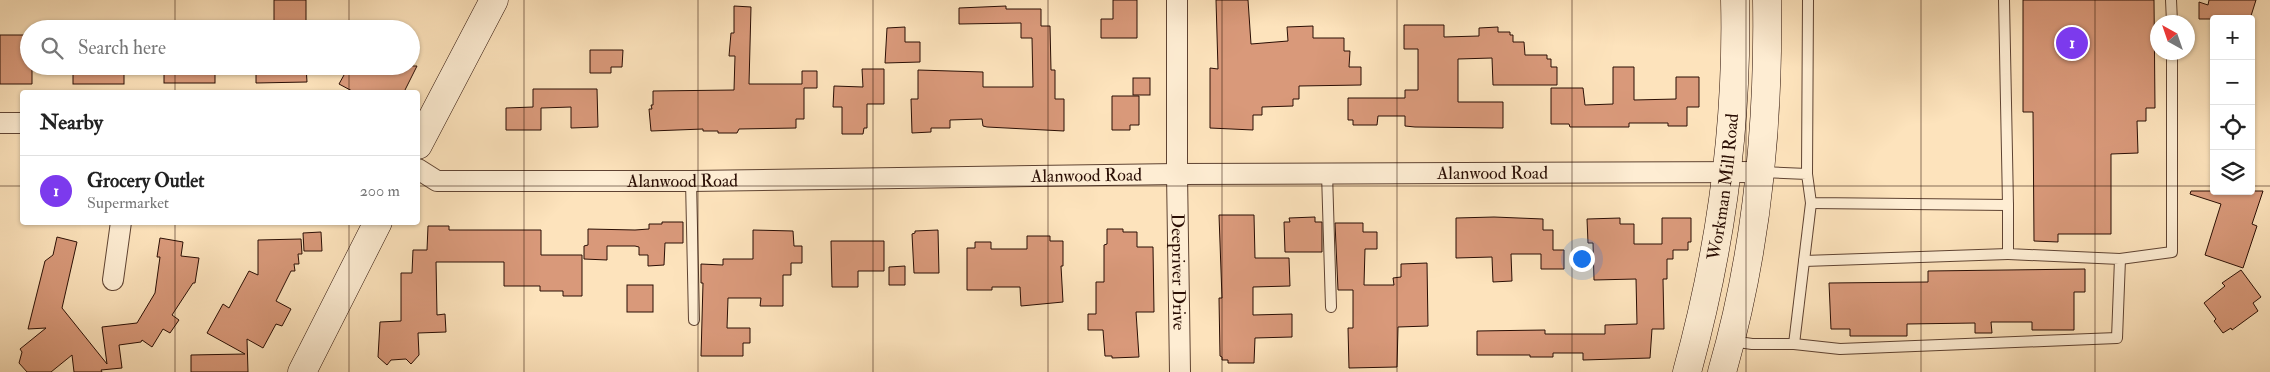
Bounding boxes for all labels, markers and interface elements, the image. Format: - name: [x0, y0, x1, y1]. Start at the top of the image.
- north arrow: [2150, 15, 2195, 60]
- map controls: [2210, 15, 2255, 195]
- button: +: [2210, 15, 2255, 60]
- search box: [20, 20, 420, 75]
- pin: 1: [2056, 24, 2088, 62]
- icon: search: [38, 34, 66, 62]
- text: Search here: [78, 36, 166, 60]
- button: −: [2210, 60, 2255, 105]
- button: locate: [2210, 105, 2255, 150]
- text: Nearby: [40, 109, 103, 136]
- street label: Workman Mill Road: [1701, 112, 1744, 263]
- button: layers: [2210, 150, 2255, 195]
- street label: Alanwood Road: [1436, 161, 1548, 185]
- street label: Alanwood Road: [1030, 163, 1142, 188]
- text: Grocery Outlet: [87, 169, 204, 193]
- street label: Alanwood Road: [626, 169, 738, 193]
- text: 1: [53, 181, 59, 201]
- text: 200 m: [360, 181, 400, 201]
- text: Supermarket: [87, 193, 169, 213]
- street label: Deepriver Drive: [1166, 213, 1191, 331]
- your location: [1569, 246, 1595, 272]

